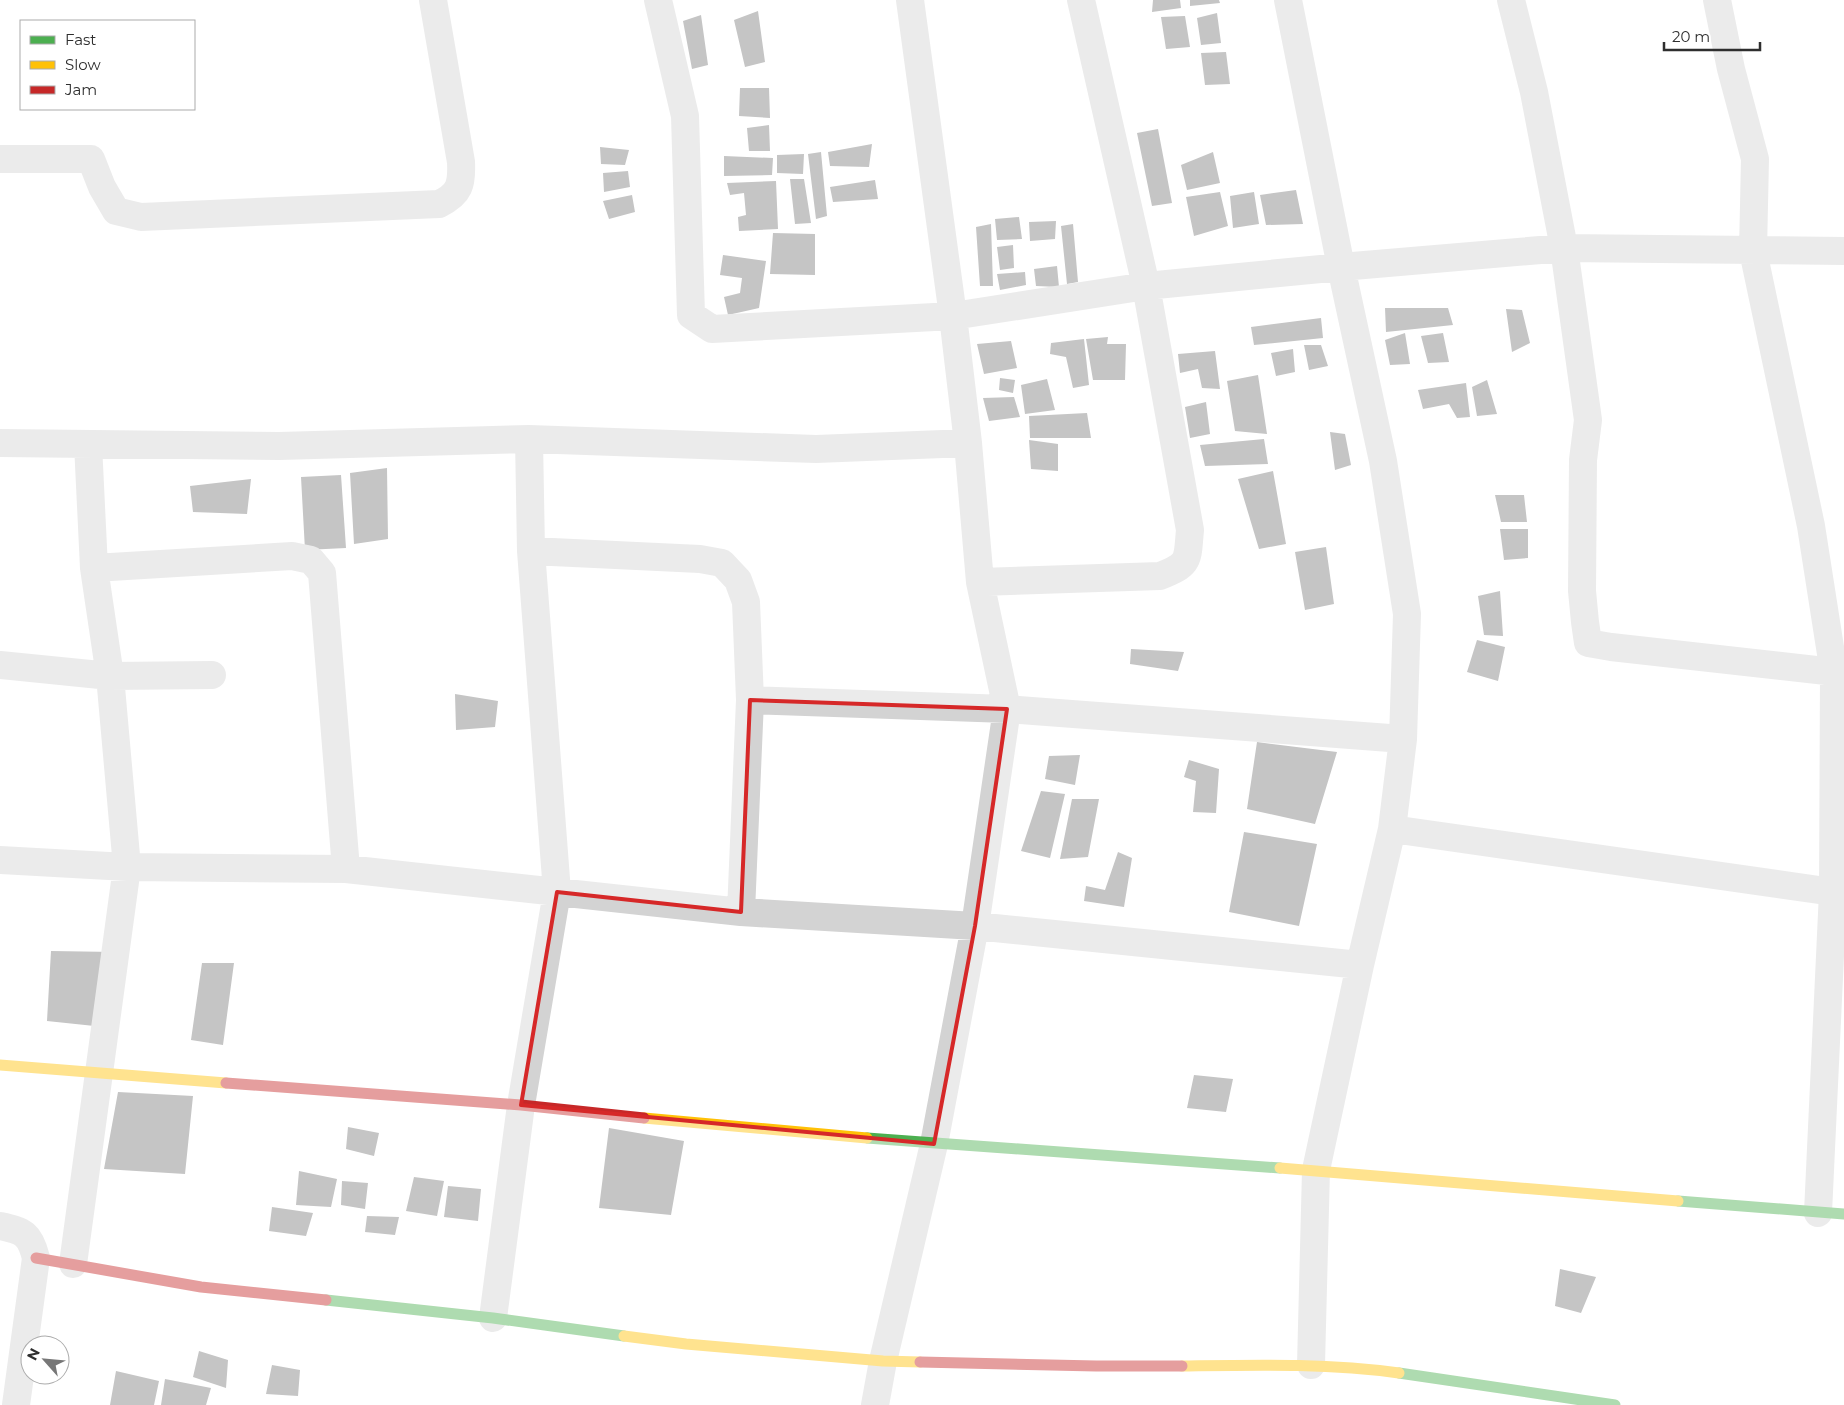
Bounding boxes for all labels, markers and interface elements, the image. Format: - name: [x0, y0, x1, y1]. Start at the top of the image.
- legend: [20, 20, 195, 110]
- scale bar: [1664, 20, 1760, 52]
- text: 20 m: [1672, 27, 1710, 46]
- text: Fast: [65, 30, 96, 49]
- text: Slow: [65, 55, 101, 74]
- text: Jam: [64, 80, 97, 99]
- north arrow: [20, 1335, 70, 1385]
- text: N: [23, 1345, 44, 1363]

